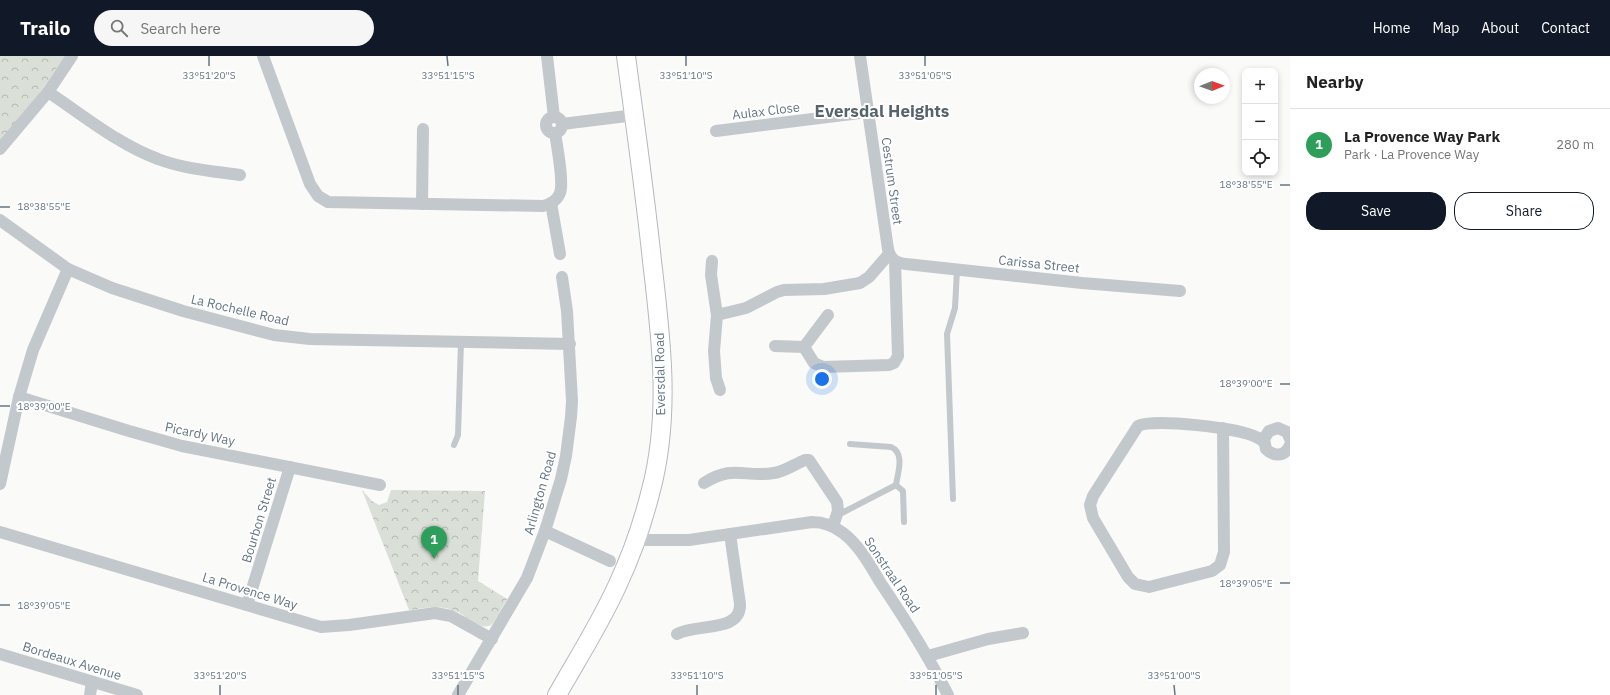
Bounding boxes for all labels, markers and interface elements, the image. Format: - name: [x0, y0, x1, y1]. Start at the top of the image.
- search box: [94, 10, 374, 46]
- text: Trailo: [20, 16, 70, 40]
- icon: search: [108, 17, 130, 39]
- text: Search here: [140, 19, 221, 38]
- text: Home: [1373, 19, 1410, 37]
- text: Map: [1432, 19, 1459, 37]
- text: About: [1481, 19, 1519, 37]
- text: Contact: [1541, 19, 1590, 37]
- north arrow: [1194, 68, 1230, 104]
- map controls: [1242, 68, 1278, 176]
- button: +: [1242, 68, 1278, 104]
- text: 33°51'20"S: [182, 69, 236, 82]
- text: 33°51'15"S: [421, 69, 475, 82]
- text: 33°51'10"S: [659, 69, 713, 82]
- text: 33°51'05"S: [898, 69, 952, 82]
- text: Nearby: [1306, 71, 1364, 93]
- street label: Aulax Close: [731, 98, 801, 124]
- district label: Eversdal Heights: [815, 100, 950, 122]
- button: −: [1242, 104, 1278, 140]
- text: La Provence Way Park: [1344, 127, 1500, 146]
- street label: Cestrum Street: [877, 136, 907, 226]
- text: 1: [1315, 136, 1323, 153]
- text: 280 m: [1556, 136, 1594, 153]
- button: locate: [1242, 140, 1278, 176]
- text: Park · La Provence Way: [1344, 146, 1479, 163]
- text: 18°38'55"E: [1219, 178, 1273, 191]
- button: Save: [1306, 192, 1446, 230]
- button: Share: [1454, 192, 1594, 230]
- text: 18°38'55"E: [17, 200, 71, 213]
- street label: Carissa Street: [998, 251, 1080, 277]
- street label: La Rochelle Road: [189, 290, 291, 330]
- street label: Eversdal Road: [651, 332, 669, 416]
- your location: [812, 369, 832, 389]
- text: 18°39'00"E: [1219, 377, 1273, 390]
- text: 18°39'00"E: [17, 400, 71, 413]
- street label: Picardy Way: [163, 418, 237, 450]
- street label: Arlington Road: [520, 449, 560, 537]
- street label: Bourbon Street: [238, 475, 280, 565]
- pin: 1: [421, 526, 447, 559]
- street label: Sonstraal Road: [860, 534, 924, 616]
- street label: La Provence Way: [200, 568, 300, 614]
- text: 18°39'05"E: [1219, 577, 1273, 590]
- text: 18°39'05"E: [17, 599, 71, 612]
- street label: Bordeaux Avenue: [20, 638, 124, 684]
- text: 33°51'20"S: [193, 669, 247, 682]
- text: 33°51'15"S: [431, 669, 485, 682]
- text: 33°51'10"S: [670, 669, 724, 682]
- text: 33°51'05"S: [909, 669, 963, 682]
- text: 33°51'00"S: [1147, 669, 1201, 682]

